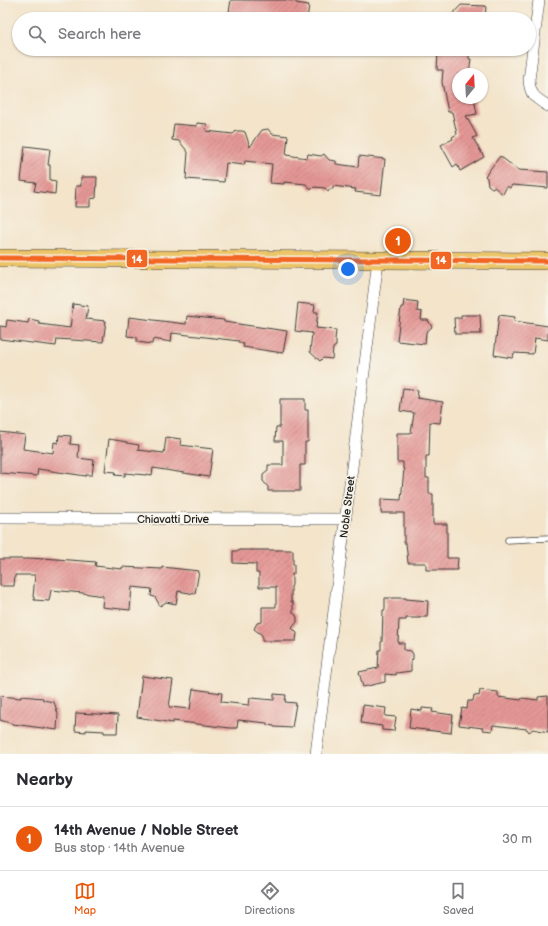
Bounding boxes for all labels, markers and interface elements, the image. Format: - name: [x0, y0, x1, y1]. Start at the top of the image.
- search box: [12, 12, 536, 56]
- icon: search: [26, 23, 48, 45]
- text: Search here: [58, 25, 141, 44]
- north arrow: [452, 68, 488, 104]
- pin: 1: [385, 226, 411, 256]
- line badge: 14: [126, 249, 148, 268]
- line badge: 14: [430, 251, 452, 270]
- text: 14: [131, 253, 143, 266]
- text: 14: [435, 254, 447, 267]
- your location: [338, 259, 358, 279]
- street label: Noble Street: [337, 475, 358, 539]
- street label: Chiavatti Drive: [137, 513, 210, 526]
- text: Nearby: [16, 770, 73, 790]
- text: 14th Avenue / Noble Street: [54, 821, 238, 840]
- text: 1: [26, 831, 32, 847]
- text: 30 m: [502, 831, 532, 847]
- text: Bus stop · 14th Avenue: [54, 840, 185, 856]
- tab: Map: [74, 880, 96, 917]
- tab: Directions: [244, 880, 295, 917]
- tab: Saved: [443, 880, 474, 917]

